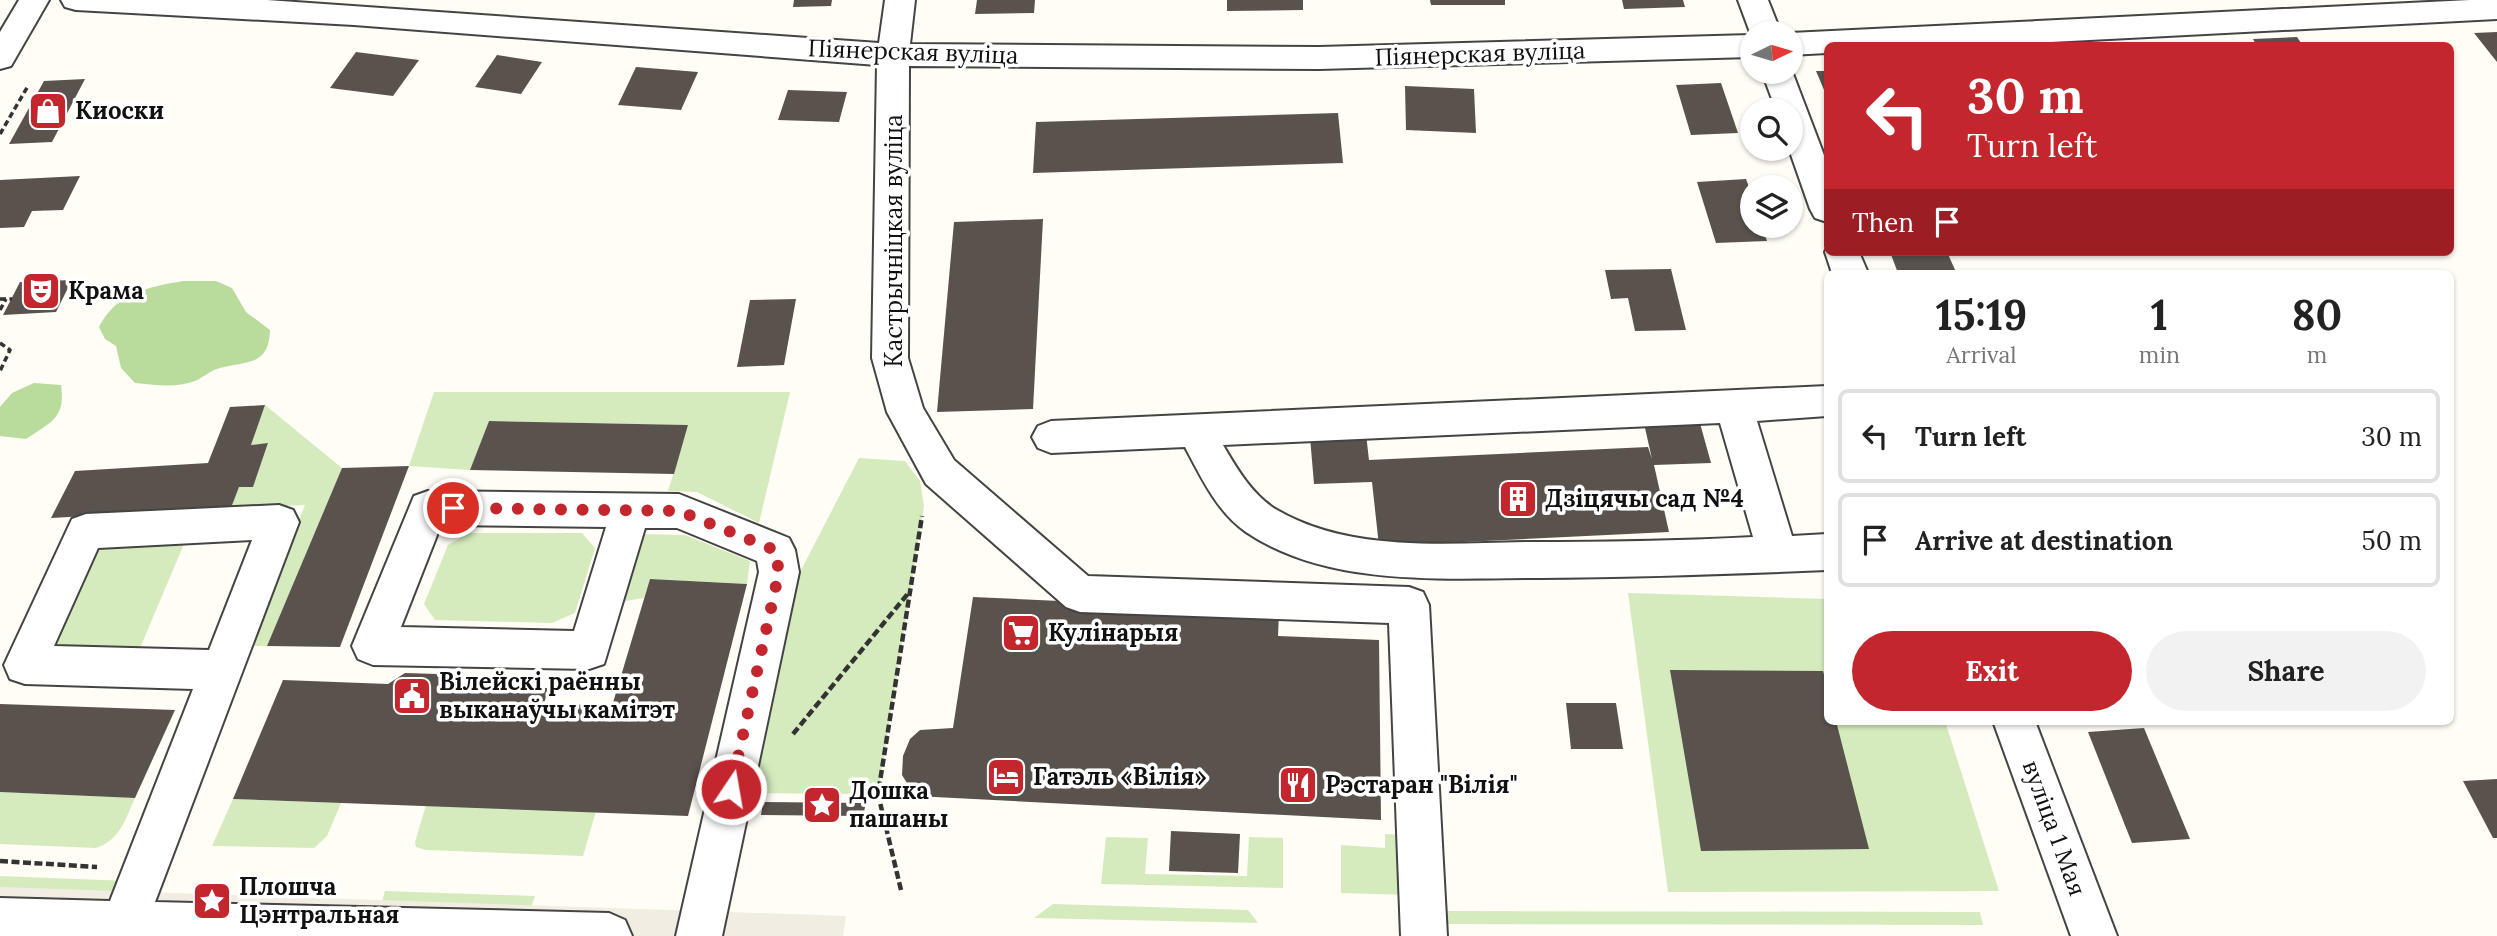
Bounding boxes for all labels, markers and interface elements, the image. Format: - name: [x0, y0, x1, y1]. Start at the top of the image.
- north arrow: [1740, 21, 1802, 84]
- map controls: [1740, 21, 1803, 238]
- street label: Піянерская вуліца: [807, 32, 1019, 71]
- street label: Піянерская вуліца: [1374, 34, 1586, 73]
- text: 30 m: [1967, 64, 2084, 126]
- icon: left: [1852, 70, 1943, 161]
- shop icon: Киоски: [27, 90, 69, 132]
- place label: Киоски: [75, 95, 164, 126]
- button: search: [1740, 98, 1803, 161]
- street label: Кастрычніцкая вуліца: [878, 114, 909, 368]
- text: Turn left: [1967, 125, 2097, 166]
- button: layers: [1740, 175, 1803, 238]
- icon: arrive: [1928, 203, 1966, 241]
- text: Then: [1852, 206, 1914, 239]
- theatre icon: Крама: [20, 270, 62, 312]
- place label: Крама: [68, 275, 144, 306]
- text: 15:19: [1936, 288, 2027, 342]
- text: 1: [2151, 288, 2168, 342]
- text: 80: [2292, 288, 2342, 342]
- text: Arrival: [1946, 340, 2017, 369]
- text: min: [2139, 340, 2180, 369]
- text: m: [2307, 340, 2327, 369]
- icon: left: [1856, 417, 1894, 455]
- text: Turn left: [1915, 420, 2026, 453]
- text: 30 m: [2361, 420, 2422, 453]
- pin: [423, 478, 483, 538]
- building icon: Дзіцячы сад №4: [1497, 478, 1539, 520]
- place label: Дзіцячы сад №4: [1545, 483, 1744, 514]
- icon: arrive: [434, 489, 472, 527]
- icon: arrive: [1856, 521, 1894, 559]
- text: Arrive at destination: [1915, 524, 2173, 557]
- text: 50 m: [2362, 524, 2422, 557]
- supermarket icon: Кулінарыя: [1000, 612, 1042, 654]
- place label: Кулінарыя: [1048, 617, 1178, 648]
- button: Exit: [1852, 631, 2132, 711]
- button: Share: [2146, 631, 2426, 711]
- place label: Вілейскі раённы выканаўчы камітэт: [439, 666, 675, 725]
- public building icon: Вілейскі раённы выканаўчы камітэт: [391, 675, 433, 717]
- position arrow: [694, 752, 768, 826]
- hotel icon: Гатэль «Вілія»: [985, 756, 1027, 798]
- street label: вуліца 1 Мая: [2016, 756, 2093, 900]
- place label: Гатэль «Вілія»: [1033, 761, 1206, 792]
- restaurant icon: Рэстаран "Вілія": [1277, 764, 1319, 806]
- place label: Рэстаран "Вілія": [1325, 769, 1518, 800]
- place label: Дошка пашаны: [849, 775, 948, 834]
- place icon: Дошка пашаны: [801, 784, 843, 826]
- place label: Плошча Цэнтральная: [239, 871, 399, 930]
- place icon: Плошча Цэнтральная: [191, 880, 233, 922]

